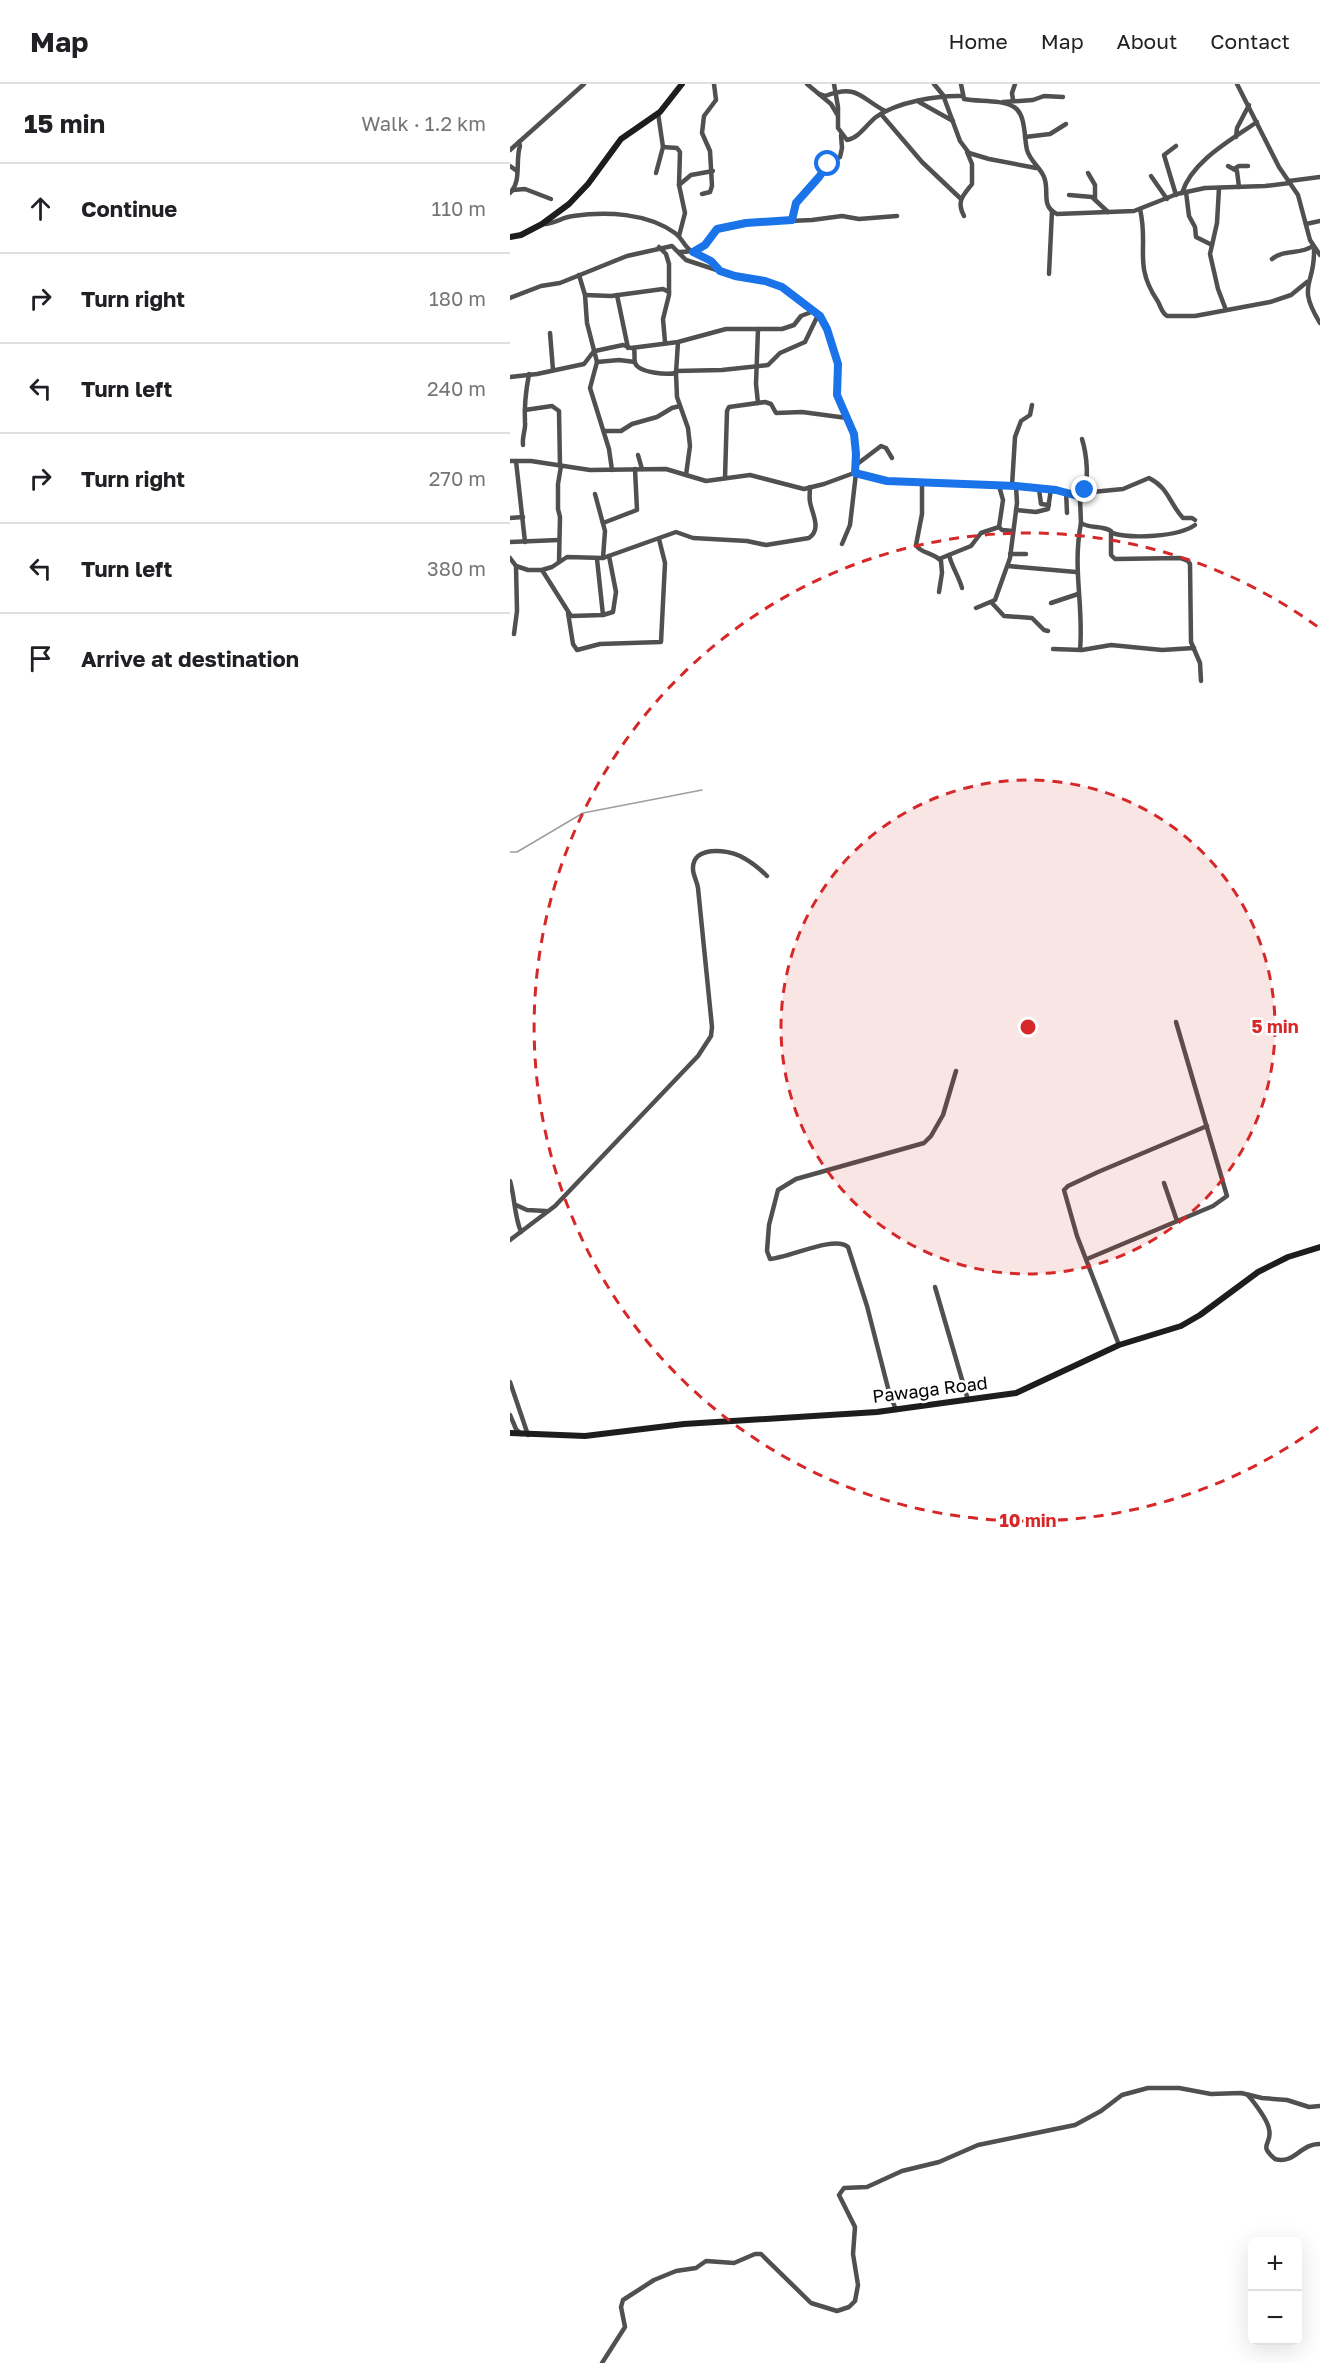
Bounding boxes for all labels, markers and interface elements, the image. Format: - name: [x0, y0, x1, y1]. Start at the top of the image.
- text: Map: [30, 25, 88, 58]
- text: Home: [948, 28, 1008, 54]
- text: Map: [1041, 28, 1084, 54]
- text: About: [1117, 28, 1177, 54]
- text: Contact: [1210, 28, 1290, 54]
- text: 15 min: [24, 108, 105, 139]
- text: Walk · 1.2 km: [361, 111, 486, 135]
- route start: [814, 150, 840, 176]
- icon: ahead: [24, 192, 57, 225]
- text: Continue: [81, 195, 177, 222]
- text: 110 m: [432, 196, 486, 220]
- icon: right: [24, 282, 57, 315]
- text: Turn right: [81, 285, 185, 312]
- text: 180 m: [429, 286, 486, 310]
- icon: left: [24, 372, 57, 405]
- text: Turn left: [81, 375, 172, 402]
- text: 240 m: [427, 376, 486, 400]
- icon: right: [24, 462, 57, 495]
- text: Turn right: [81, 465, 185, 492]
- text: 270 m: [429, 466, 486, 490]
- route end: [1071, 476, 1097, 502]
- icon: left: [24, 552, 57, 585]
- text: Turn left: [81, 555, 172, 582]
- text: 380 m: [427, 556, 486, 580]
- icon: arrive: [24, 642, 57, 675]
- text: Arrive at destination: [81, 645, 299, 672]
- text: 5 min: [1251, 1015, 1299, 1037]
- centre of rings: [1018, 1017, 1038, 1037]
- street label: Pawaga Road: [871, 1371, 989, 1407]
- text: 10 min: [999, 1509, 1057, 1531]
- map controls: [1248, 2237, 1302, 2345]
- button: +: [1248, 2237, 1302, 2291]
- button: −: [1248, 2291, 1302, 2345]

